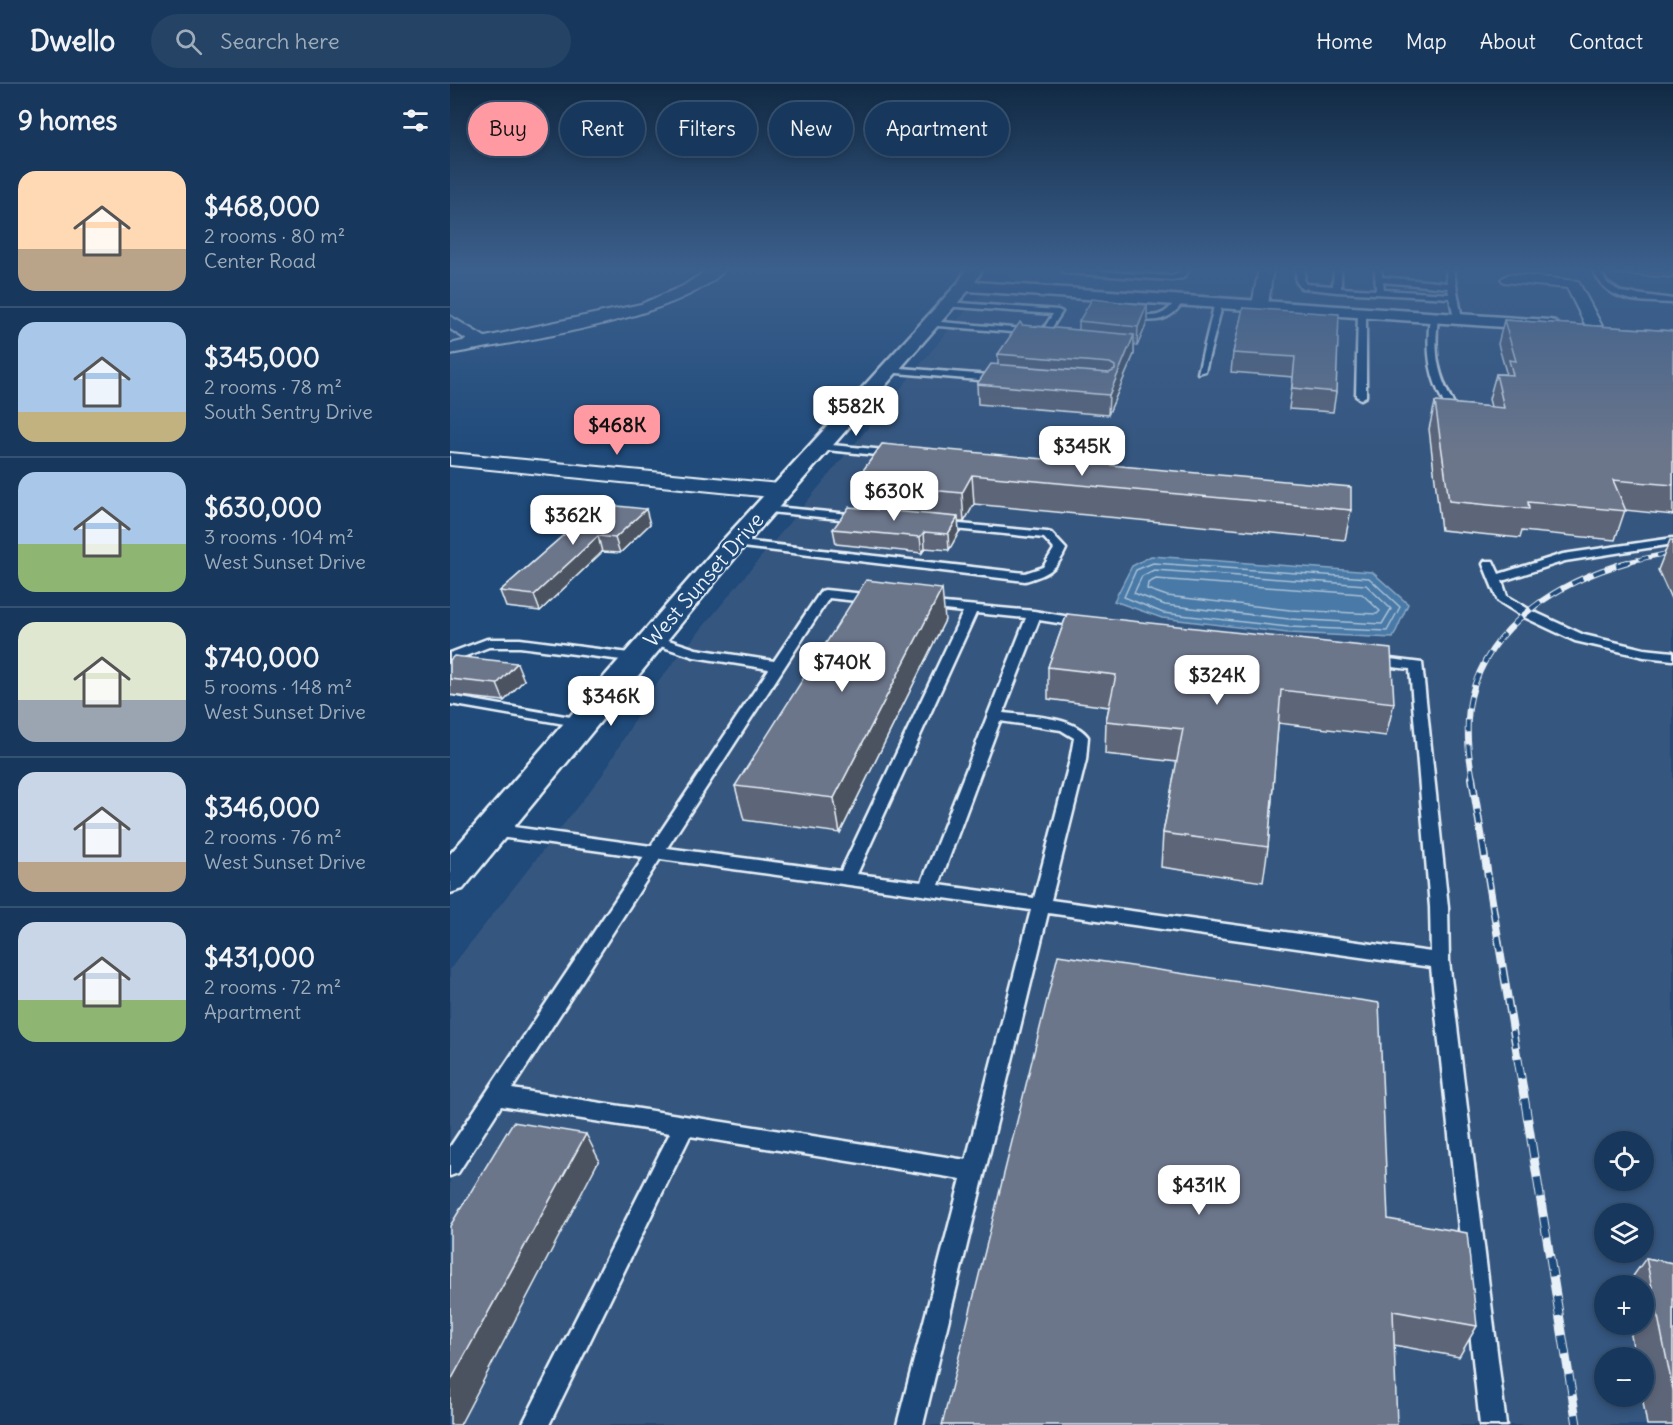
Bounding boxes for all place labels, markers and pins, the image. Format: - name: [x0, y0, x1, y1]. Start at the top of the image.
- pin: $582K: [814, 386, 898, 437]
- pin: $468K: [575, 405, 659, 456]
- pin: $345K: [1040, 426, 1124, 477]
- pin: $630K: [852, 471, 936, 522]
- pin: $362K: [531, 495, 615, 546]
- pin: $740K: [800, 642, 884, 693]
- pin: $324K: [1175, 655, 1259, 706]
- pin: $346K: [569, 676, 653, 727]
- pin: $431K: [1157, 1165, 1241, 1216]

